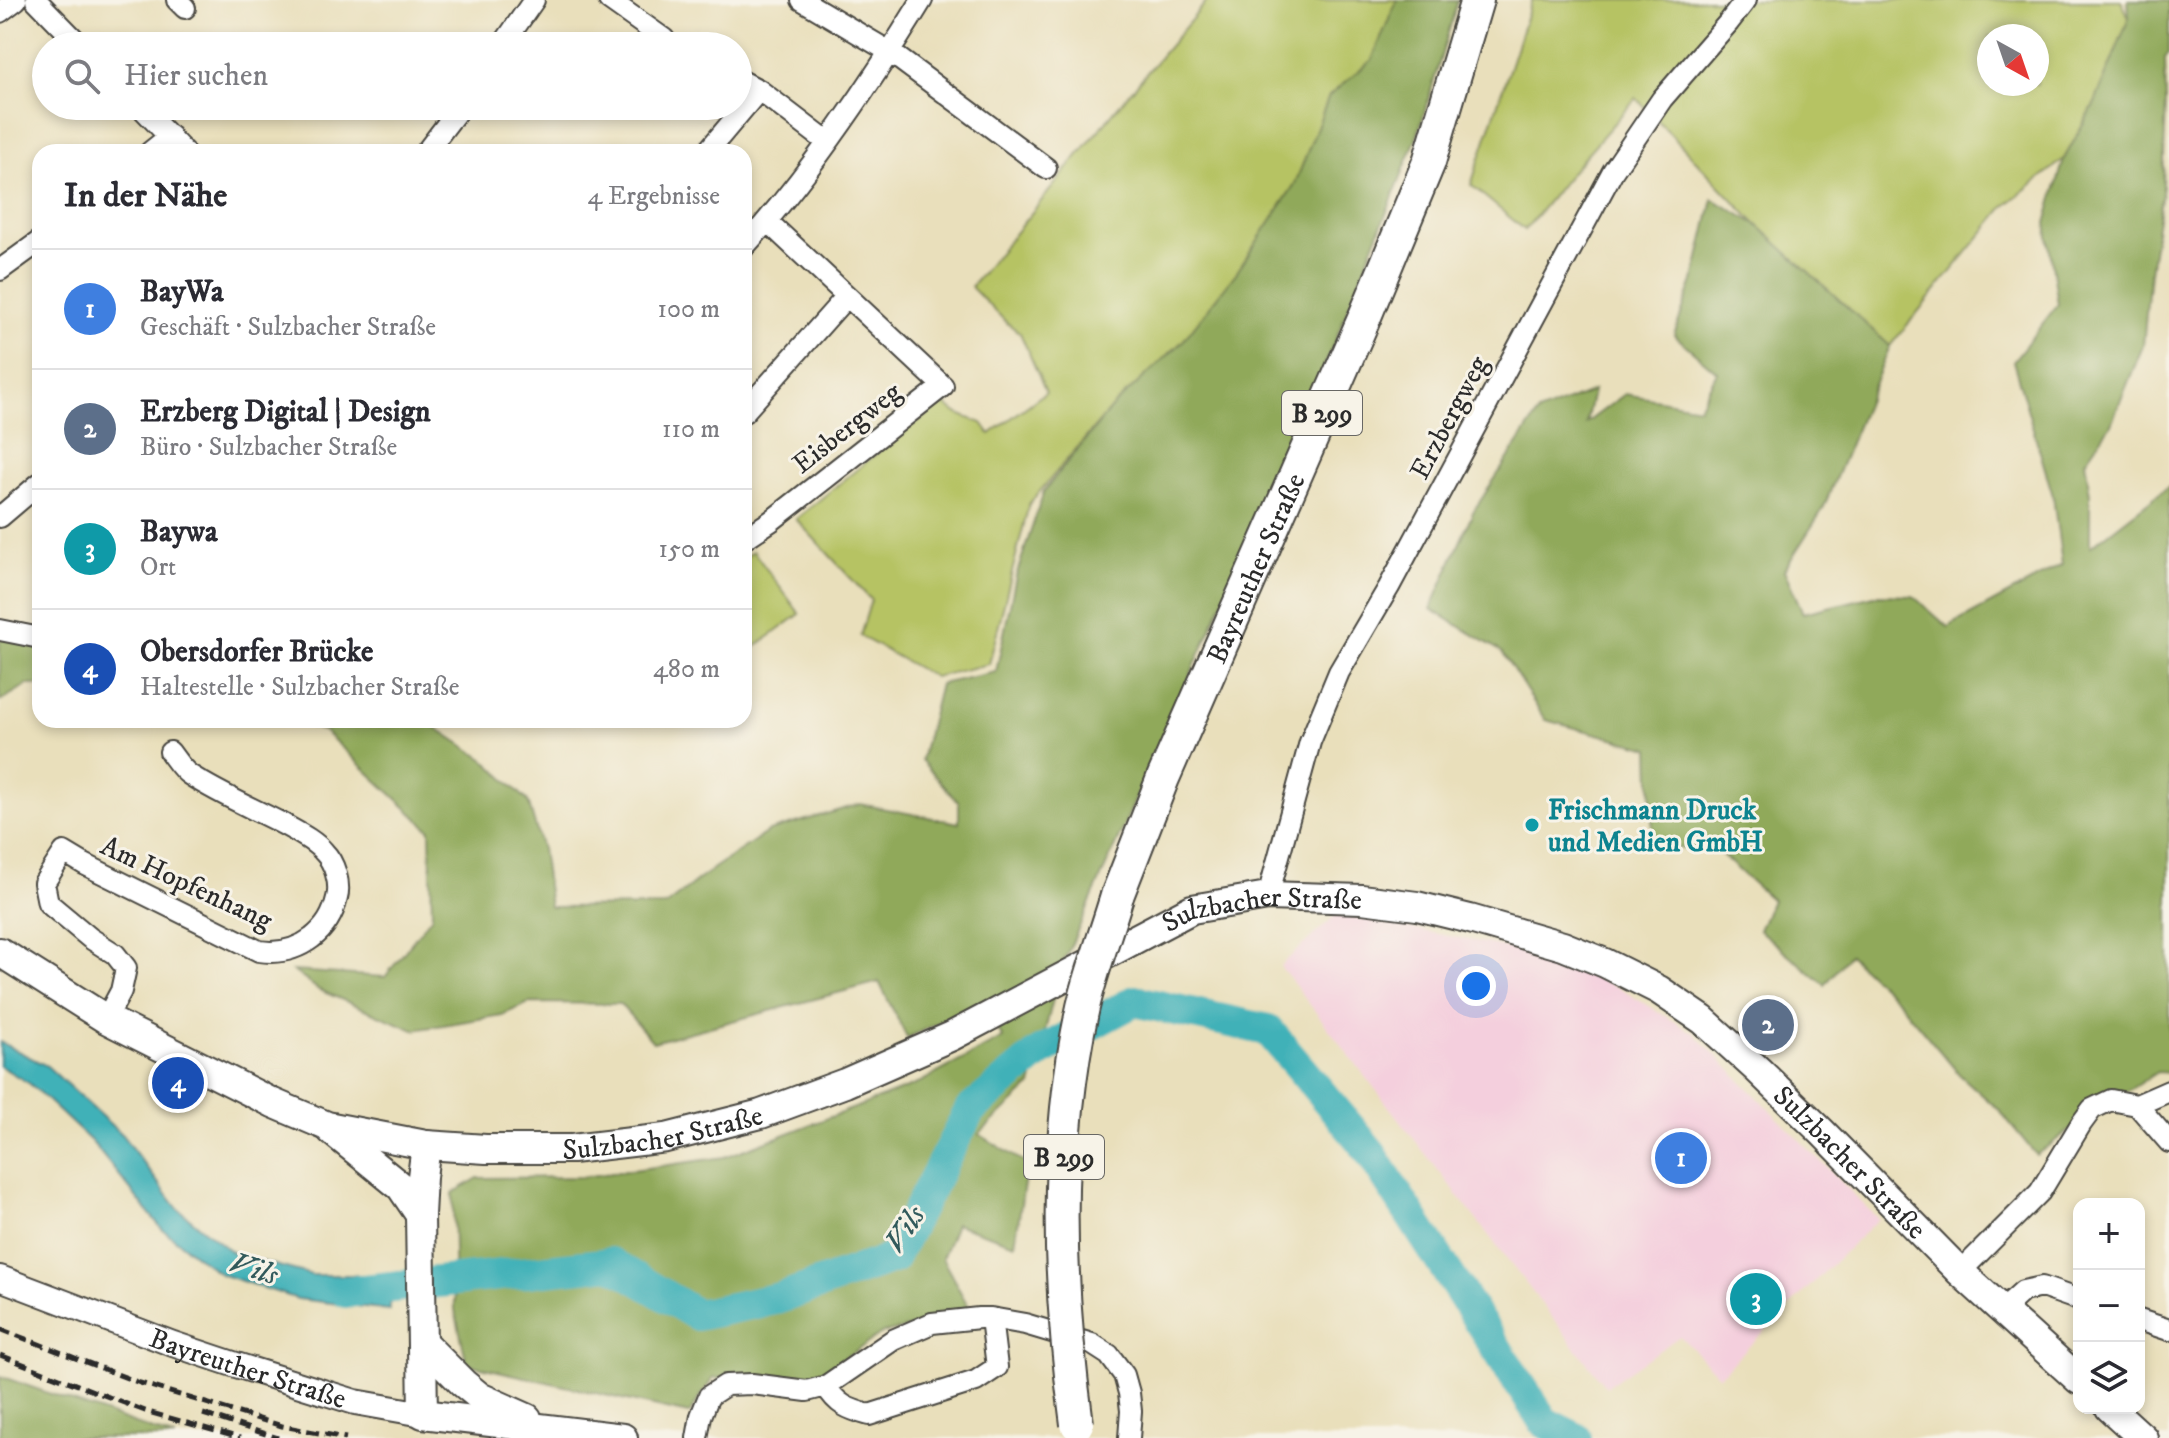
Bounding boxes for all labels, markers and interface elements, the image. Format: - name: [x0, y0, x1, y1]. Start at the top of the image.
- north arrow: [1977, 24, 2049, 96]
- search box: [32, 32, 752, 120]
- icon: search: [60, 54, 104, 98]
- text: Hier suchen: [124, 58, 268, 95]
- text: In der Nähe: [64, 175, 227, 217]
- text: 4 Ergebnisse: [587, 180, 720, 213]
- text: BayWa: [140, 274, 224, 311]
- text: 1: [85, 293, 95, 326]
- text: 100 m: [657, 293, 720, 326]
- text: Geschäft · Sulzbacher Straße: [140, 311, 436, 344]
- street label: Erzbergweg: [1402, 350, 1497, 485]
- street label: Eisbergweg: [785, 375, 909, 482]
- road number: B 299: [1282, 391, 1362, 435]
- text: Erzberg Digital | Design: [140, 394, 431, 431]
- text: 2: [84, 413, 96, 446]
- text: 110 m: [662, 413, 720, 446]
- text: Büro · Sulzbacher Straße: [140, 431, 397, 464]
- street label: Bayreuther Straße: [1199, 468, 1313, 669]
- text: Baywa: [140, 514, 218, 551]
- text: 3: [85, 533, 95, 566]
- text: 150 m: [659, 533, 720, 566]
- text: Ort: [140, 551, 176, 584]
- text: Obersdorfer Brücke: [140, 634, 373, 671]
- text: 4: [83, 653, 97, 686]
- text: 480 m: [653, 653, 720, 686]
- text: Haltestelle · Sulzbacher Straße: [140, 671, 460, 704]
- place label: Frischmann Druck und Medien GmbH: [1548, 793, 1763, 860]
- marker: Frischmann Druck und Medien GmbH: [1523, 816, 1541, 834]
- street label: Am Hopfenhang: [95, 828, 278, 939]
- street label: Sulzbacher Straße: [1156, 880, 1362, 941]
- your location: [1456, 966, 1496, 1006]
- pin: 2: [1742, 995, 1794, 1055]
- pin: 4: [152, 1053, 204, 1113]
- street label: Sulzbacher Straße: [1765, 1078, 1933, 1247]
- street label: Sulzbacher Straße: [563, 1098, 767, 1168]
- pin: 1: [1655, 1128, 1707, 1188]
- road number: B 299: [1024, 1135, 1104, 1179]
- map controls: [2073, 1198, 2145, 1414]
- button: +: [2073, 1198, 2145, 1270]
- water label: Vils: [877, 1199, 934, 1260]
- water label: Vils: [225, 1245, 283, 1294]
- pin: 3: [1730, 1269, 1782, 1329]
- button: −: [2073, 1270, 2145, 1342]
- street label: Bayreuther Straße: [144, 1321, 350, 1417]
- button: layers: [2073, 1342, 2145, 1414]

